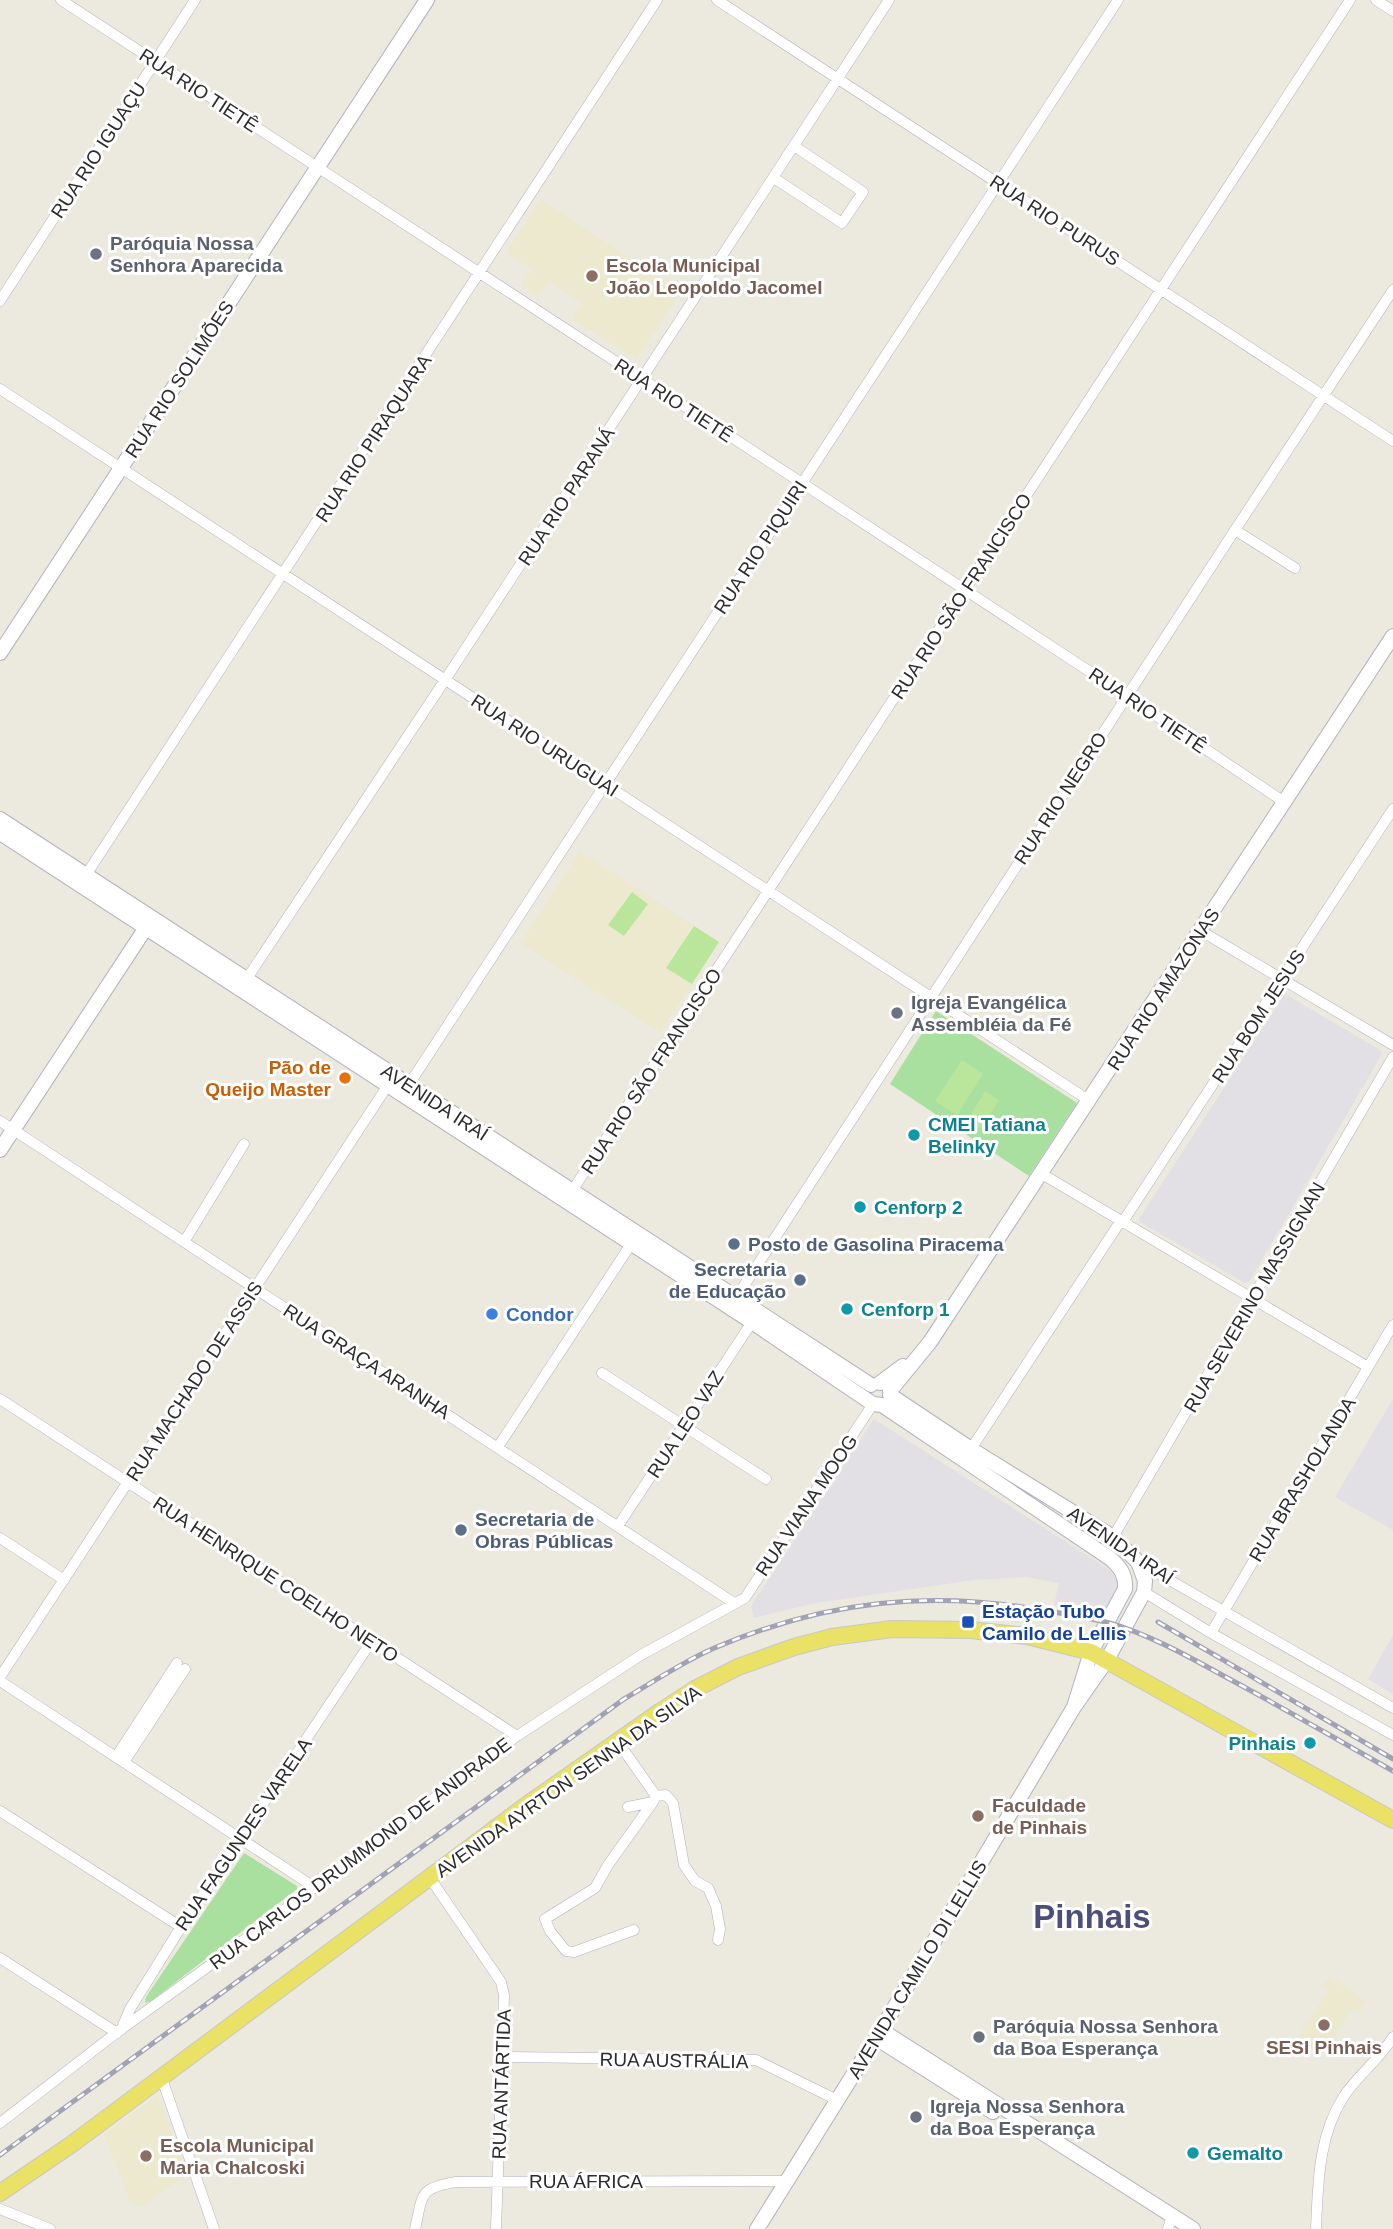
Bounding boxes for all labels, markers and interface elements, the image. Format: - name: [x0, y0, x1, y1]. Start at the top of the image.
- street label: RUA RIO TIETÊ: [136, 44, 262, 137]
- street label: RUA RIO IGUAÇU: [47, 79, 150, 222]
- street label: RUA RIO PURUS: [986, 171, 1123, 270]
- place label: Paróquia Nossa Senhora Aparecida: [110, 233, 283, 276]
- marker: Paróquia Nossa Senhora Aparecida: [88, 246, 104, 262]
- place label: Escola Municipal João Leopoldo Jacomel: [606, 255, 822, 298]
- marker: Escola Municipal João Leopoldo Jacomel: [584, 268, 600, 284]
- street label: RUA RIO SOLIMÕES: [121, 297, 238, 462]
- street label: RUA RIO PIRAQUARA: [311, 350, 436, 526]
- street label: RUA RIO TIETÊ: [611, 354, 737, 447]
- street label: RUA RIO PARANÁ: [514, 423, 619, 569]
- street label: RUA RIO PIQUIRI: [710, 477, 811, 618]
- street label: RUA RIO SÃO FRANCISCO: [887, 490, 1036, 703]
- street label: RUA RIO TIETÊ: [1085, 663, 1210, 757]
- street label: RUA RIO URUGUAI: [467, 690, 622, 801]
- street label: RUA RIO NEGRO: [1010, 728, 1111, 868]
- street label: RUA RIO AMAZONAS: [1103, 904, 1224, 1074]
- street label: RUA BOM JESUS: [1208, 946, 1309, 1087]
- street label: RUA RIO SÃO FRANCISCO: [577, 965, 726, 1178]
- place label: Igreja Evangélica Assembléia da Fé: [911, 992, 1072, 1035]
- marker: Igreja Evangélica Assembléia da Fé: [889, 1005, 905, 1021]
- place label: Pão de Queijo Master: [205, 1057, 332, 1100]
- street label: AVENIDA IRAÍ: [377, 1060, 493, 1145]
- marker: Pão de Queijo Master: [337, 1070, 353, 1086]
- place label: CMEI Tatiana Belinky: [928, 1114, 1046, 1157]
- marker: CMEI Tatiana Belinky: [906, 1127, 922, 1143]
- street label: RUA SEVERINO MASSIGNAN: [1180, 1179, 1329, 1416]
- place label: Cenforp 2: [874, 1197, 963, 1218]
- marker: Cenforp 2: [852, 1199, 868, 1215]
- place label: Posto de Gasolina Piracema: [748, 1234, 1004, 1255]
- marker: Posto de Gasolina Piracema: [726, 1236, 742, 1252]
- place label: Secretaria de Educação: [669, 1259, 786, 1302]
- marker: Secretaria de Educação: [792, 1272, 808, 1288]
- street label: RUA MACHADO DE ASSIS: [122, 1278, 267, 1485]
- place label: Cenforp 1: [861, 1299, 950, 1320]
- street label: RUA GRAÇA ARANHA: [280, 1300, 454, 1423]
- marker: Cenforp 1: [839, 1301, 855, 1317]
- place label: Condor: [506, 1304, 574, 1325]
- marker: Condor: [484, 1306, 500, 1322]
- street label: RUA LEO VAZ: [643, 1367, 728, 1482]
- street label: RUA BRASHOLANDA: [1245, 1393, 1360, 1565]
- street label: RUA VIANA MOOG: [751, 1431, 861, 1580]
- street label: RUA HENRIQUE COELHO NETO: [149, 1492, 402, 1667]
- street label: AVENIDA IRAÍ: [1064, 1502, 1178, 1589]
- place label: Secretaria de Obras Públicas: [475, 1509, 613, 1552]
- marker: Secretaria de Obras Públicas: [453, 1522, 469, 1538]
- place label: Estação Tubo Camilo de Lellis: [982, 1601, 1127, 1644]
- marker: Estação Tubo Camilo de Lellis: [960, 1614, 976, 1630]
- street label: AVENIDA AYRTON SENNA DA SILVA: [432, 1681, 705, 1881]
- street label: RUA CARLOS DRUMMOND DE ANDRADE: [206, 1733, 515, 1974]
- place label: Pinhais: [1228, 1733, 1296, 1754]
- street label: RUA FAGUNDES VARELA: [171, 1734, 316, 1935]
- marker: Pinhais: [1302, 1735, 1318, 1751]
- place label: Faculdade de Pinhais: [992, 1795, 1087, 1838]
- marker: Faculdade de Pinhais: [970, 1808, 986, 1824]
- street label: AVENIDA CAMILO DI LELLIS: [844, 1856, 991, 2082]
- district label: Pinhais: [1033, 1898, 1151, 1935]
- street label: RUA ANTÁRTIDA: [488, 2008, 515, 2160]
- place label: Paróquia Nossa Senhora da Boa Esperança: [993, 2016, 1218, 2059]
- marker: SESI Pinhais: [1316, 2017, 1332, 2033]
- marker: Paróquia Nossa Senhora da Boa Esperança: [971, 2029, 987, 2045]
- place label: SESI Pinhais: [1266, 2037, 1382, 2058]
- street label: RUA AUSTRÁLIA: [599, 2049, 749, 2072]
- place label: Igreja Nossa Senhora da Boa Esperança: [930, 2096, 1125, 2139]
- marker: Igreja Nossa Senhora da Boa Esperança: [908, 2109, 924, 2125]
- place label: Escola Municipal Maria Chalcoski: [160, 2135, 314, 2178]
- place label: Gemalto: [1207, 2143, 1283, 2164]
- marker: Gemalto: [1185, 2145, 1201, 2161]
- marker: Escola Municipal Maria Chalcoski: [138, 2148, 154, 2164]
- street label: RUA ÁFRICA: [529, 2171, 643, 2192]

